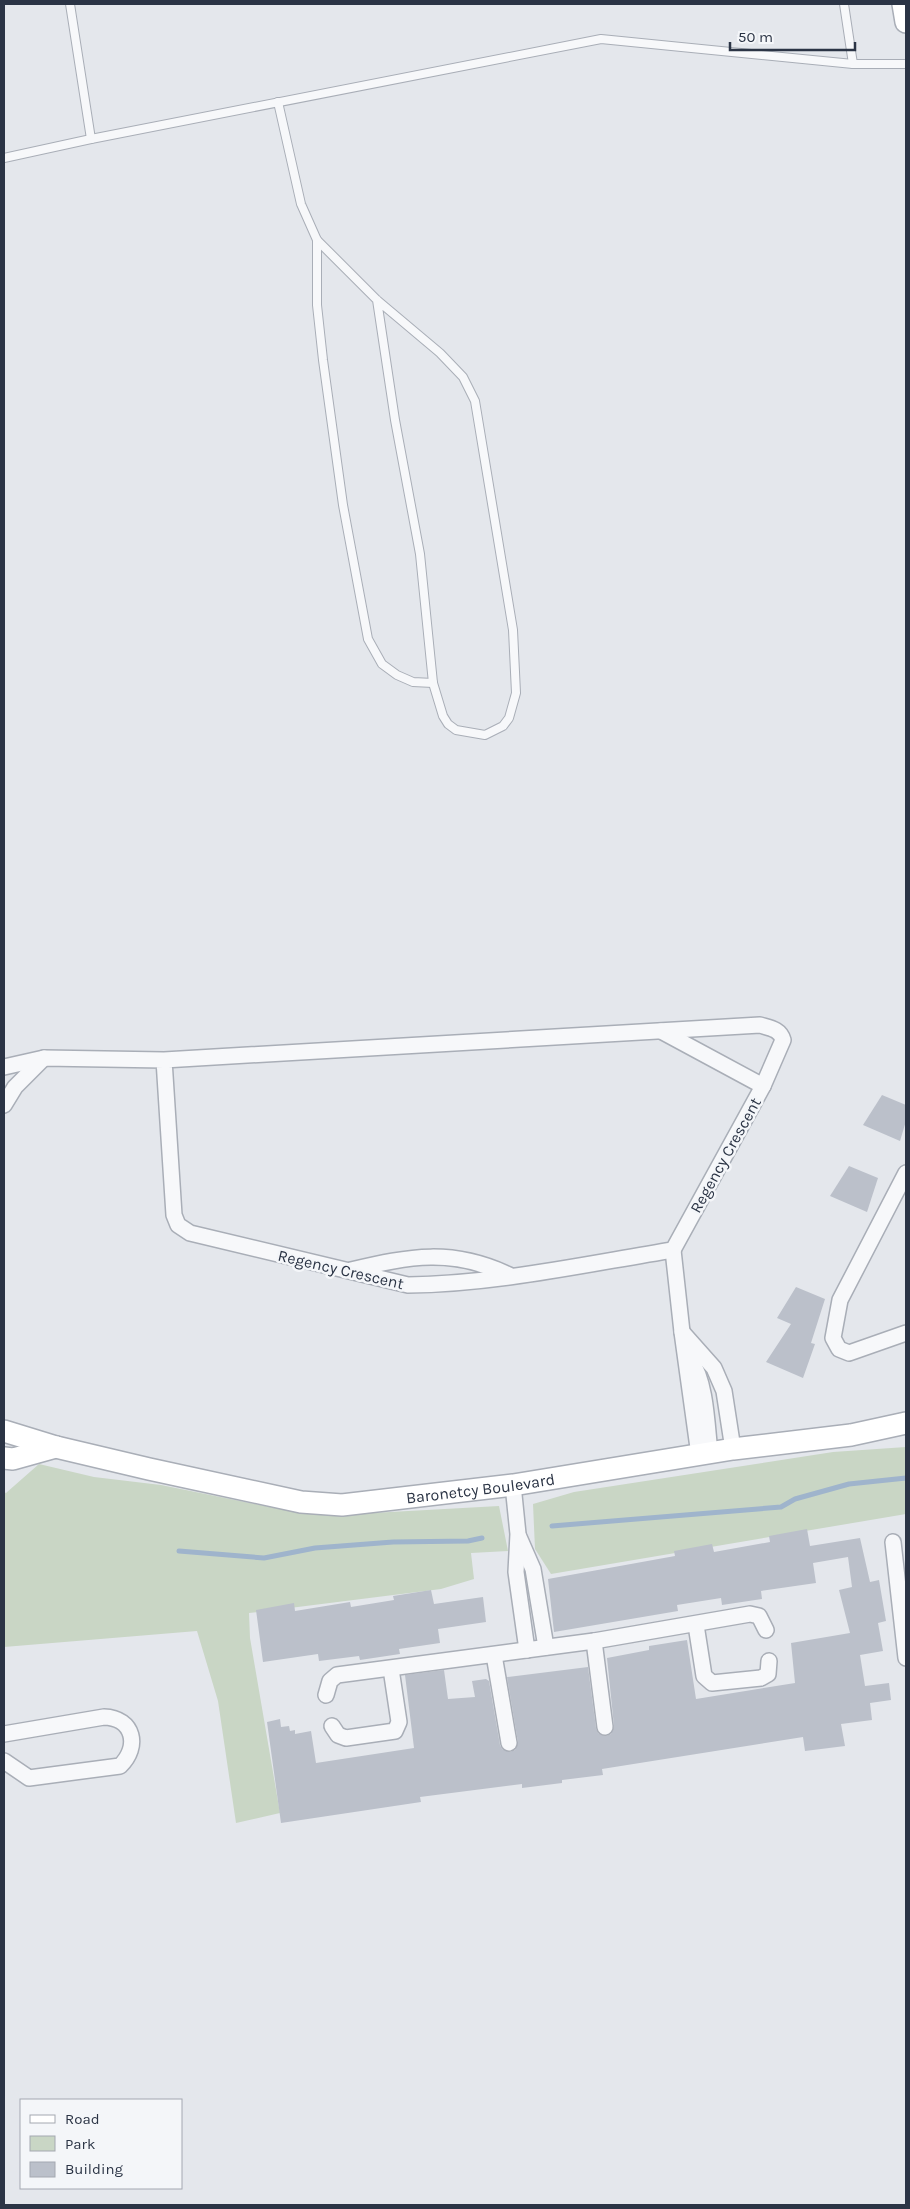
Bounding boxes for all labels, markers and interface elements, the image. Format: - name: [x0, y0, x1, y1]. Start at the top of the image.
- scale bar: [730, 20, 855, 52]
- text: 50 m: [738, 28, 773, 46]
- street label: Regency Crescent: [686, 1094, 765, 1216]
- street label: Regency Crescent: [276, 1246, 406, 1293]
- street label: Baronetcy Boulevard: [405, 1469, 556, 1507]
- legend: [20, 2099, 182, 2189]
- text: Road: [65, 2110, 100, 2128]
- text: Park: [65, 2135, 95, 2153]
- text: Building: [65, 2160, 123, 2178]

